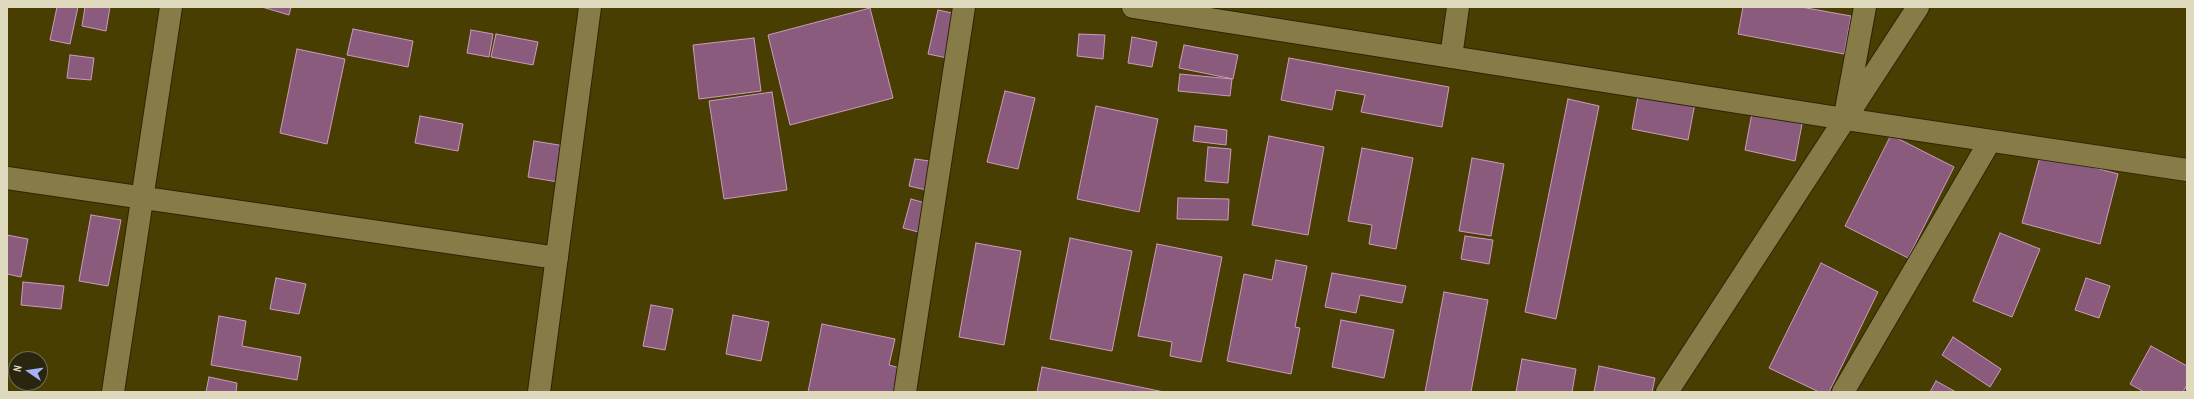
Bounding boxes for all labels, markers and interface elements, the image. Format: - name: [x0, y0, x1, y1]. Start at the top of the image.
- north arrow: [8, 351, 48, 391]
- text: N: [10, 364, 25, 373]

